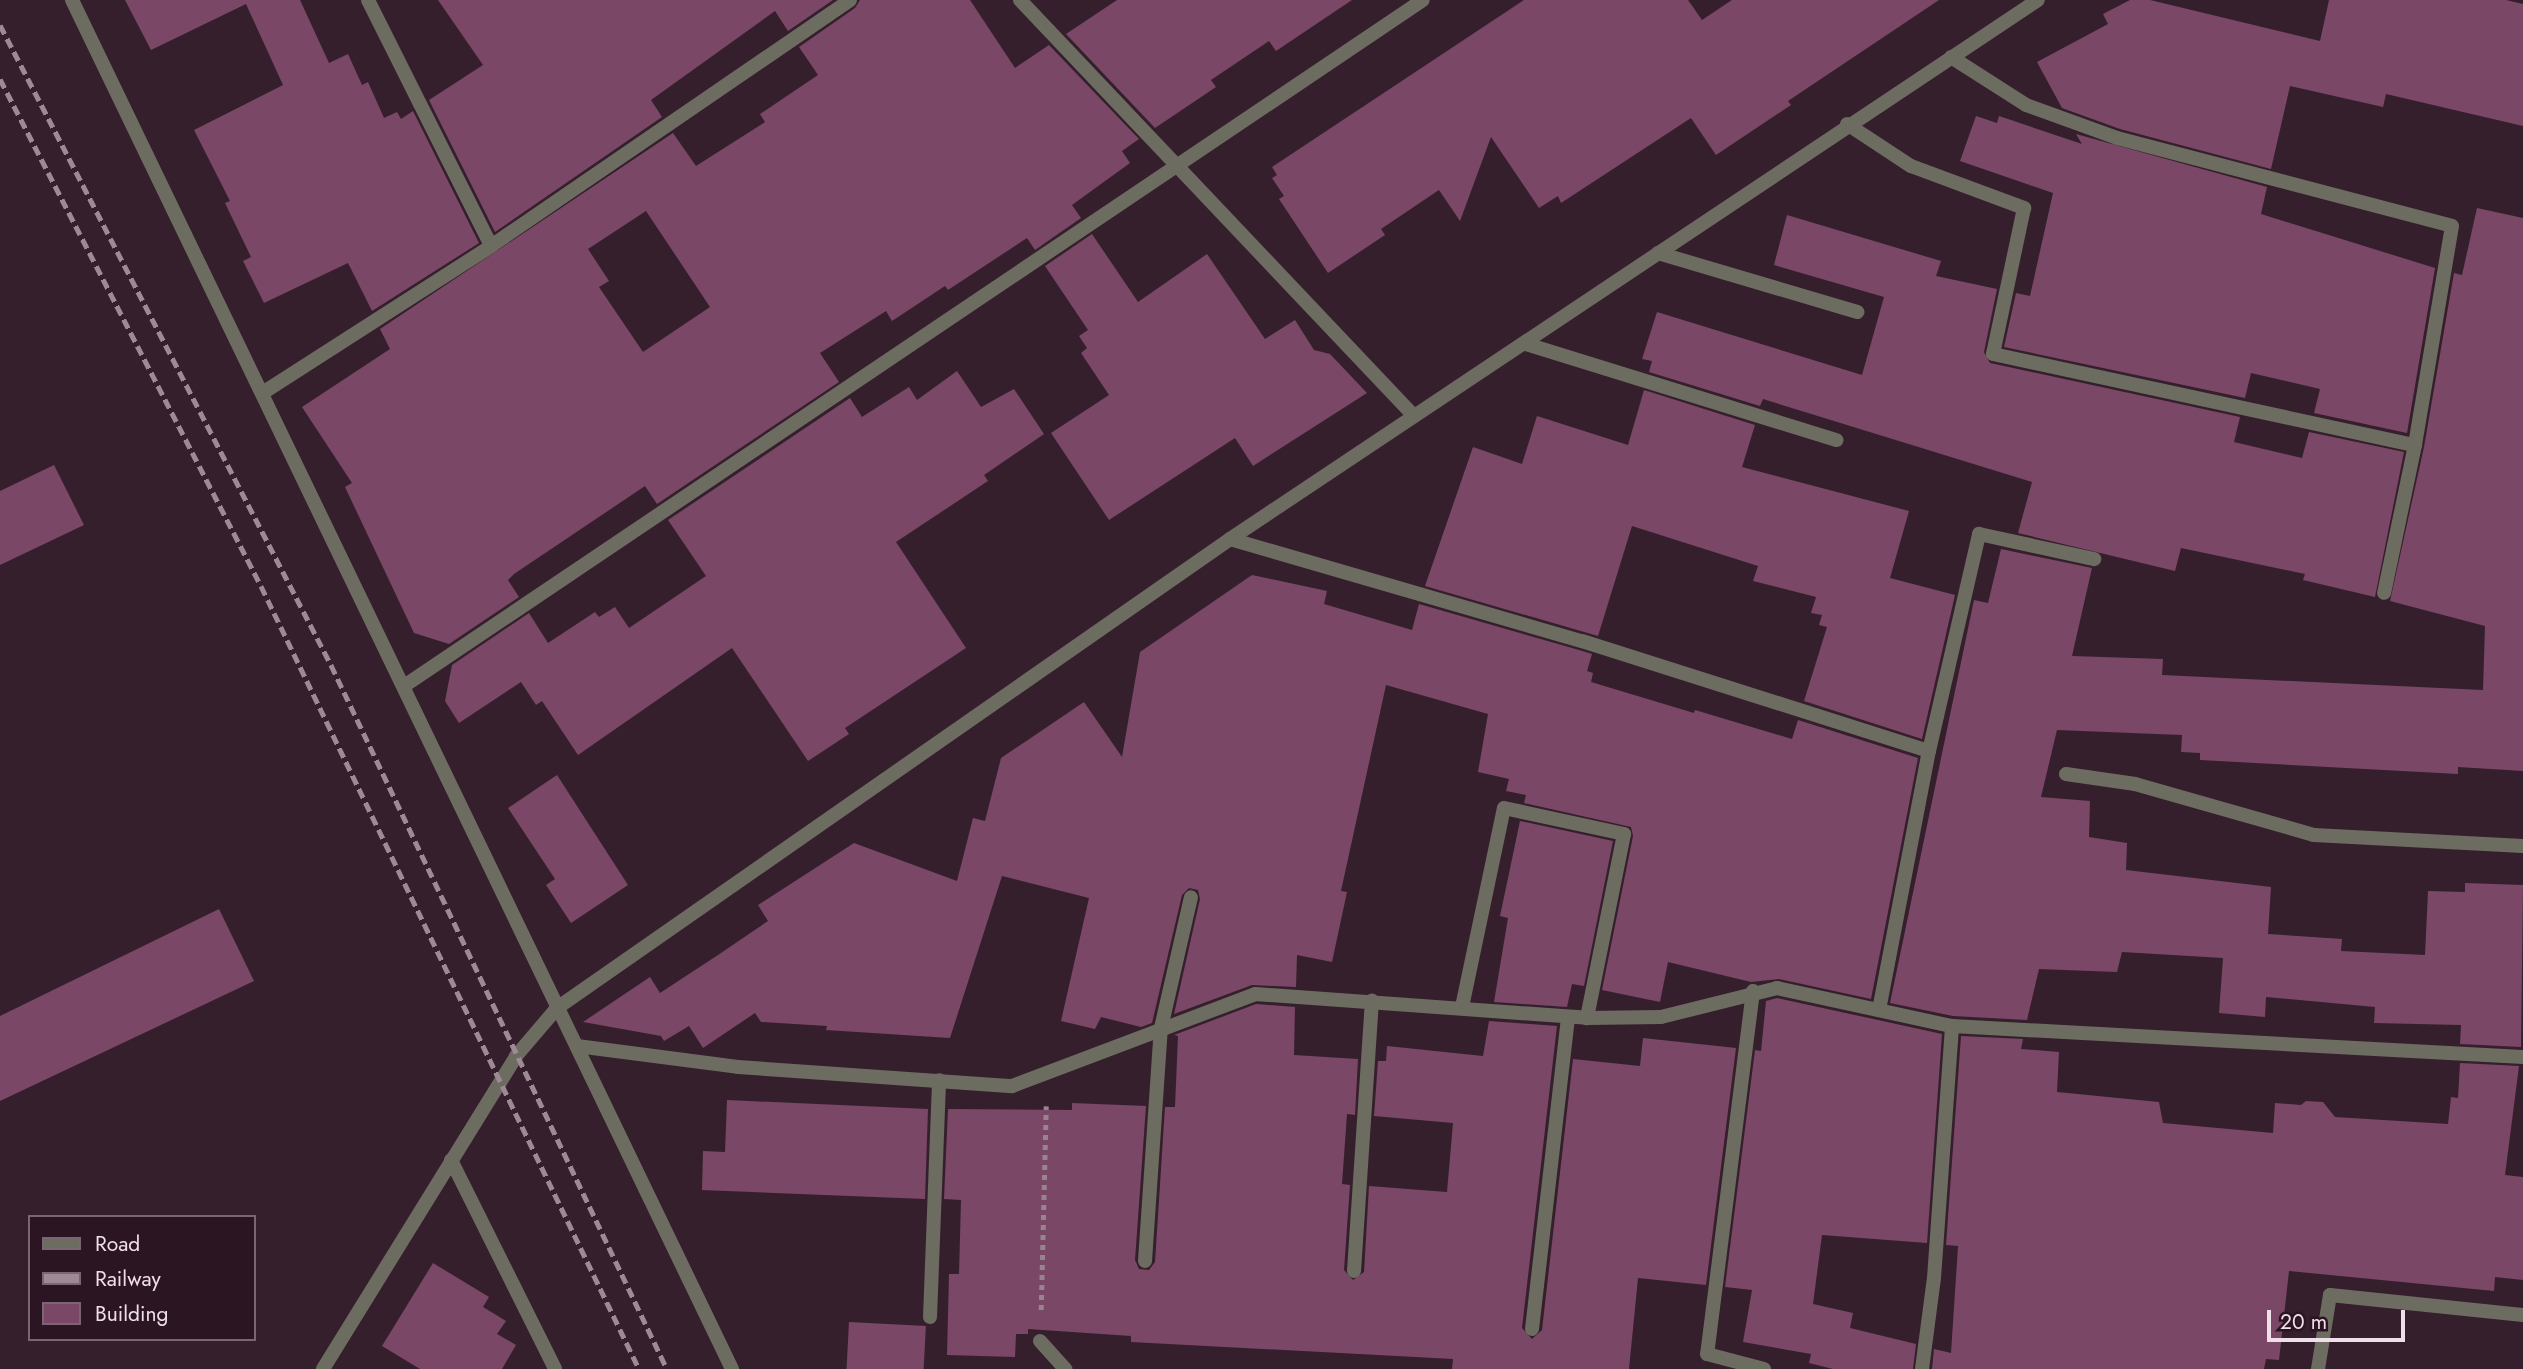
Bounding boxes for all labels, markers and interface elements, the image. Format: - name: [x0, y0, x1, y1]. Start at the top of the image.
- legend: [28, 1215, 256, 1341]
- text: Road: [95, 1229, 140, 1259]
- text: Railway: [95, 1264, 161, 1294]
- scale bar: [2271, 1296, 2409, 1340]
- text: Building: [95, 1299, 168, 1329]
- text: 20 m: [2280, 1307, 2327, 1337]

